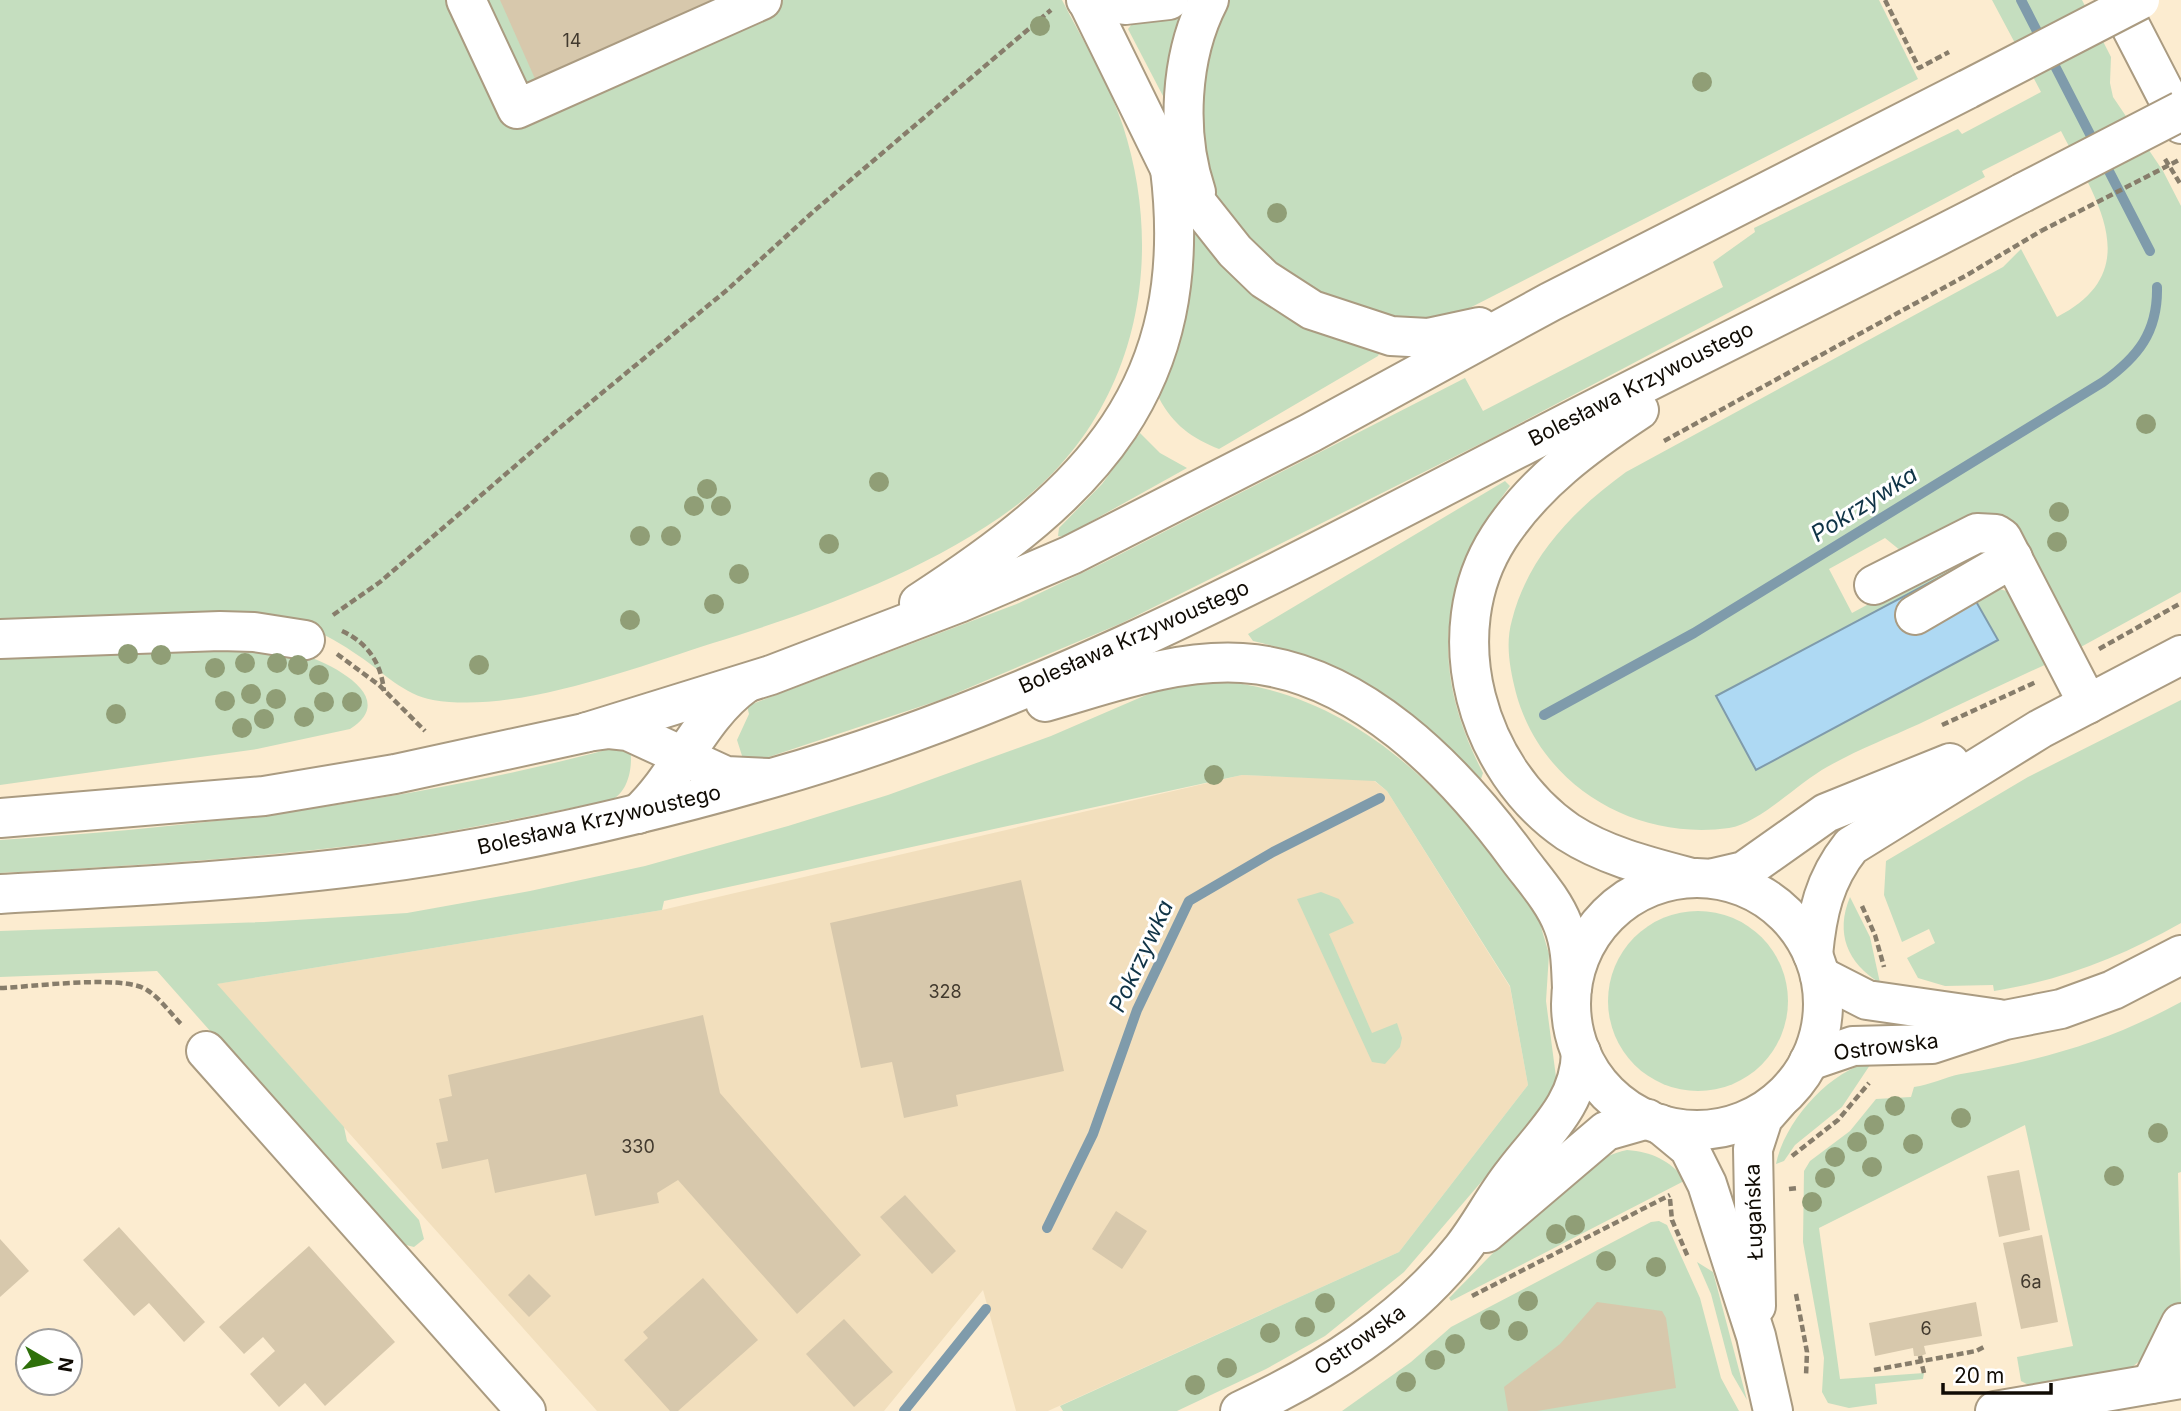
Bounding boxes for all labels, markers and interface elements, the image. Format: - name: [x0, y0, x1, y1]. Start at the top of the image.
- house number: 14: [563, 30, 581, 51]
- street label: Bolesława Krzywoustego: [1524, 316, 1757, 451]
- water label: Pokrzywka: [1806, 460, 1922, 548]
- street label: Bolesława Krzywoustego: [1015, 574, 1253, 699]
- street label: Bolesława Krzywoustego: [475, 779, 723, 860]
- water label: Pokrzywka: [1103, 896, 1179, 1016]
- house number: 328: [928, 981, 962, 1002]
- street label: Ostrowska: [1832, 1028, 1940, 1065]
- house number: 330: [621, 1136, 655, 1157]
- street label: Ługańska: [1739, 1163, 1768, 1261]
- house number: 6a: [2020, 1271, 2042, 1292]
- street label: Ostrowska: [1309, 1299, 1410, 1380]
- house number: 6: [1920, 1318, 1932, 1339]
- north arrow: [14, 1327, 84, 1397]
- scale bar: [1943, 1352, 2052, 1396]
- text: N: [53, 1356, 78, 1374]
- text: 20 m: [1954, 1363, 2004, 1388]

